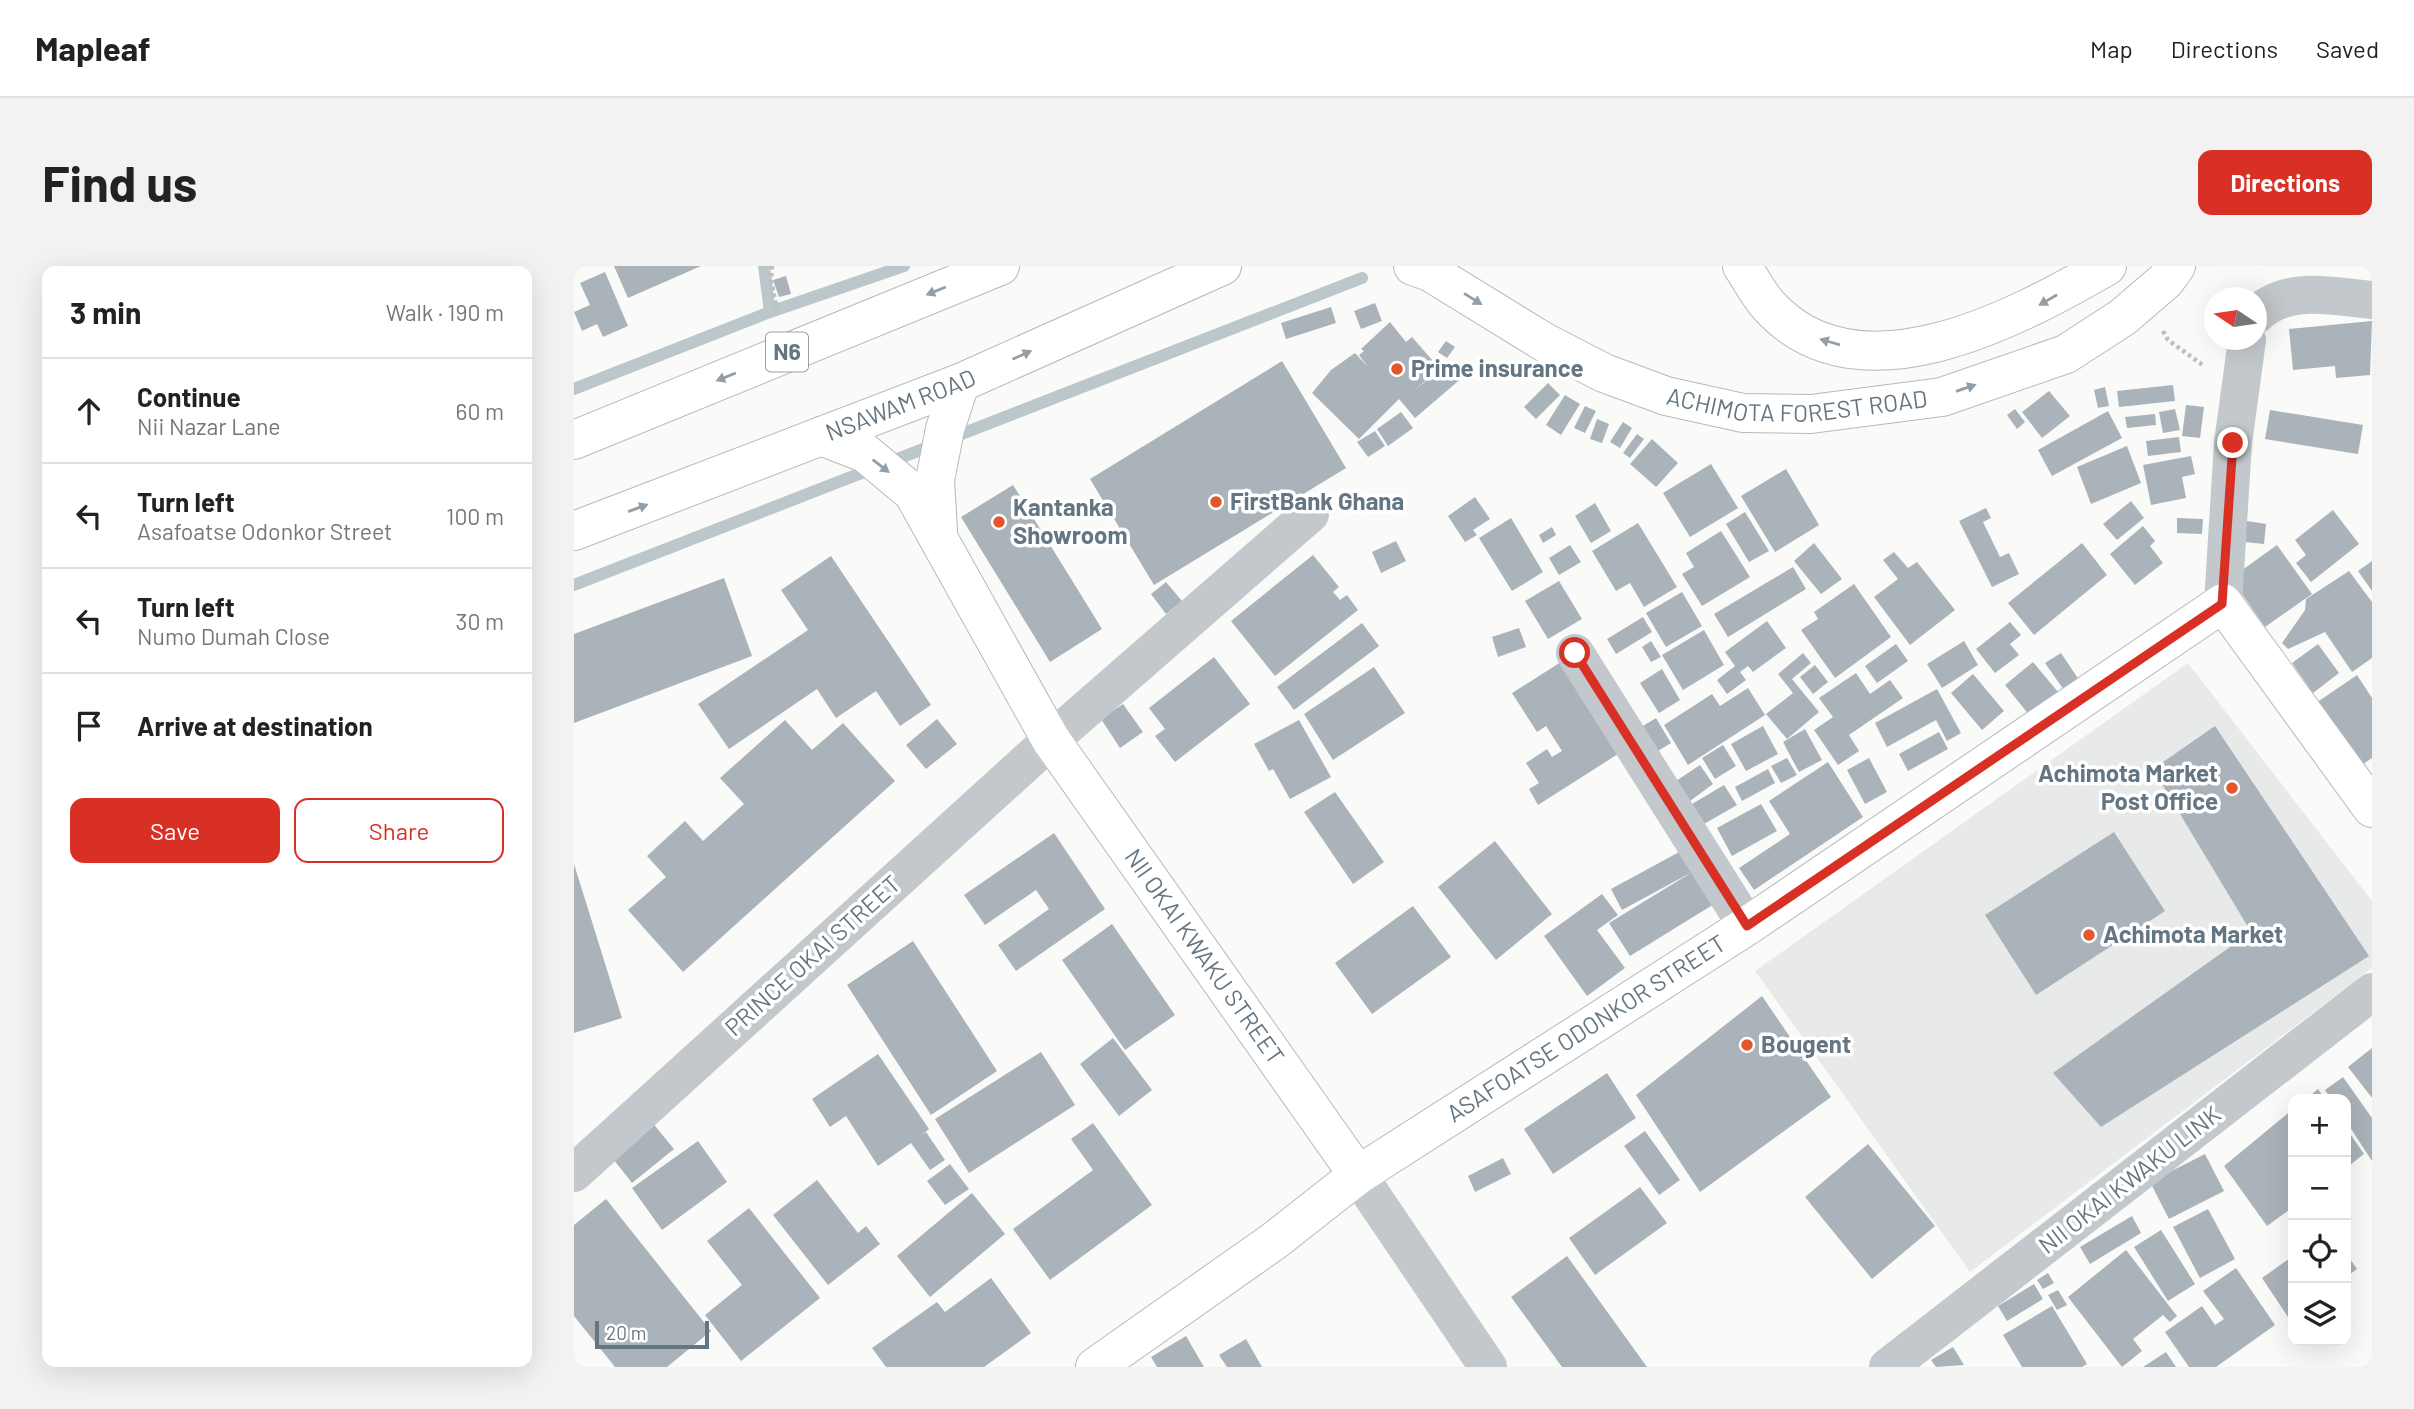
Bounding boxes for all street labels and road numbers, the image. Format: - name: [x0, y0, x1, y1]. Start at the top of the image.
- road number: N6: [766, 332, 808, 372]
- street label: NSAWAM ROAD: [821, 362, 980, 446]
- street label: ACHIMOTA FOREST ROAD: [1664, 381, 1929, 427]
- street label: NII OKAI KWAKU STREET: [1119, 843, 1291, 1069]
- street label: PRINCE OKAI STREET: [718, 869, 906, 1041]
- street label: ASAFOATSE ODONKOR STREET: [1441, 928, 1730, 1127]
- street label: NII OKAI KWAKU LINK: [2032, 1099, 2226, 1259]

